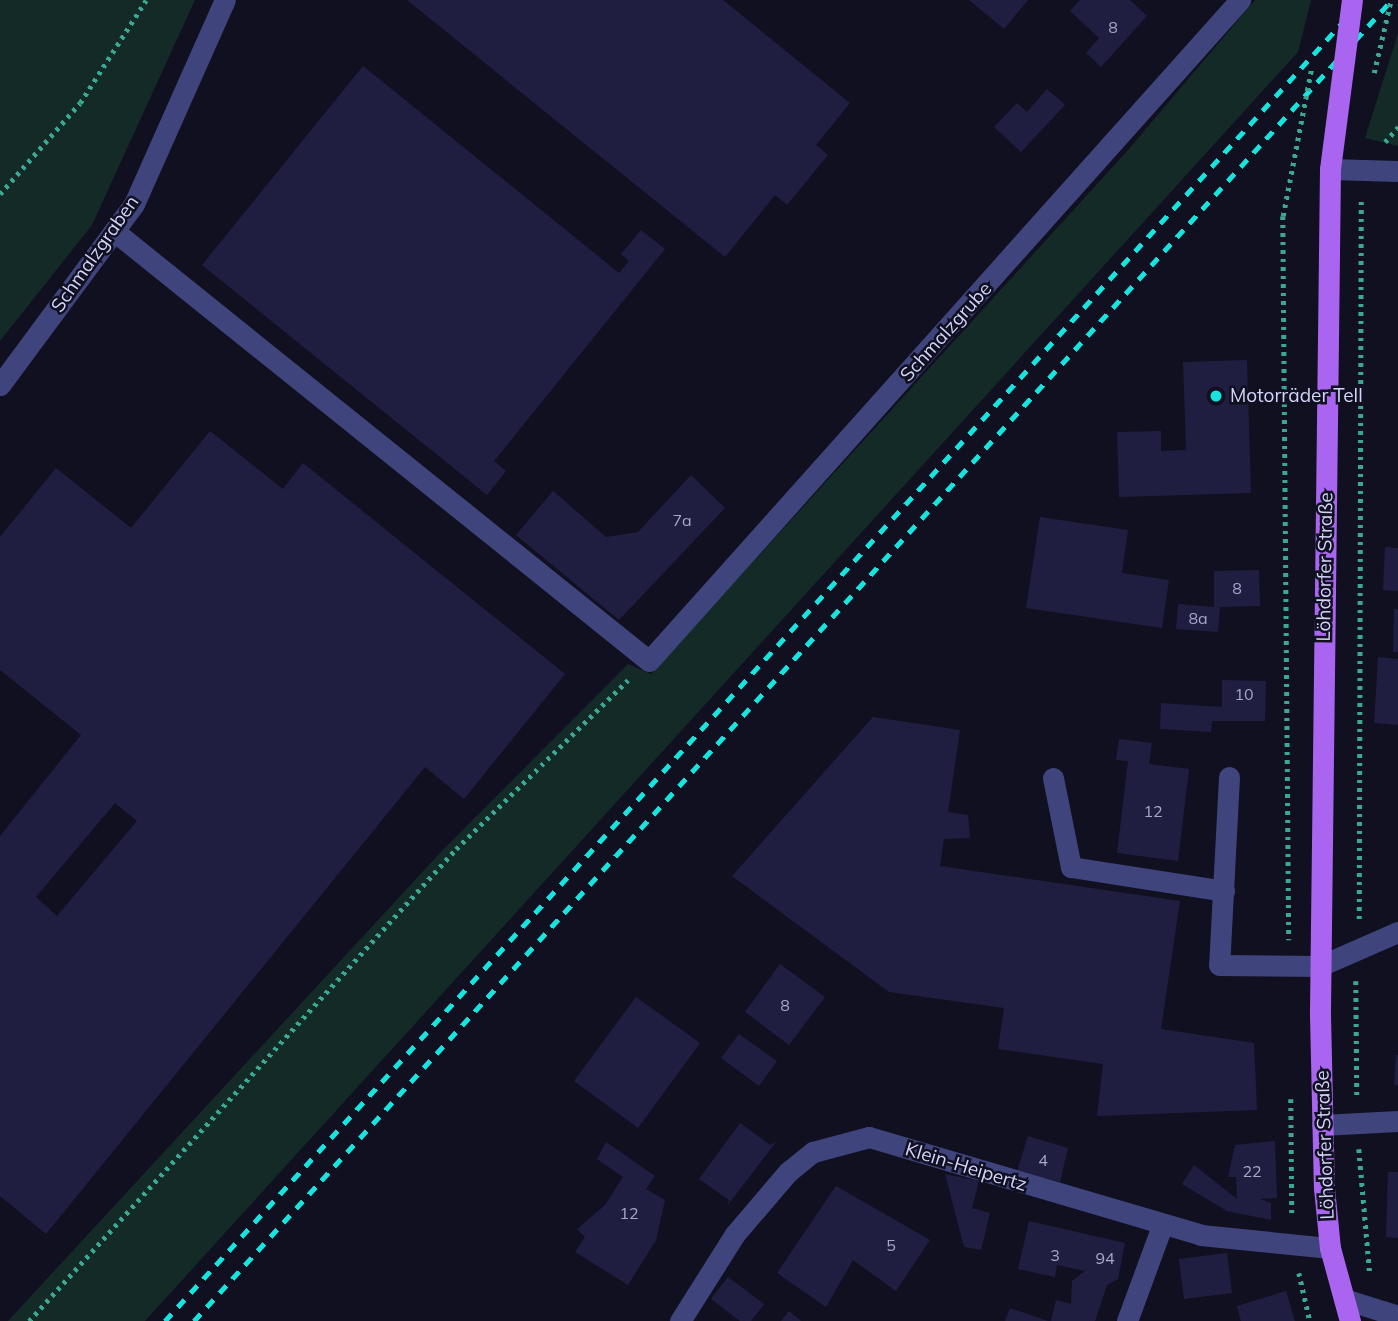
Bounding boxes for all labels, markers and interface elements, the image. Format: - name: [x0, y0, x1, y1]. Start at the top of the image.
- house number: 8: [1108, 17, 1118, 37]
- street label: Schmalzgraben: [46, 191, 144, 317]
- street label: Schmalzgrube: [895, 278, 997, 386]
- place label: Motorräder Tell: [1230, 385, 1363, 407]
- marker: Motorräder Tell: [1208, 388, 1224, 404]
- street label: Löhdorfer Straße: [1312, 492, 1338, 642]
- house number: 7a: [672, 510, 692, 530]
- house number: 8: [1232, 578, 1242, 598]
- house number: 8a: [1188, 608, 1208, 628]
- house number: 10: [1234, 684, 1254, 704]
- house number: 12: [1143, 801, 1163, 821]
- house number: 8: [780, 995, 790, 1015]
- street label: Löhdorfer Straße: [1311, 1070, 1339, 1220]
- street label: Klein-Heipertz: [903, 1138, 1029, 1196]
- house number: 4: [1038, 1150, 1048, 1170]
- house number: 22: [1242, 1161, 1262, 1181]
- house number: 12: [619, 1203, 639, 1223]
- house number: 5: [886, 1235, 896, 1255]
- house number: 3: [1050, 1245, 1060, 1265]
- house number: 94: [1095, 1248, 1115, 1268]

